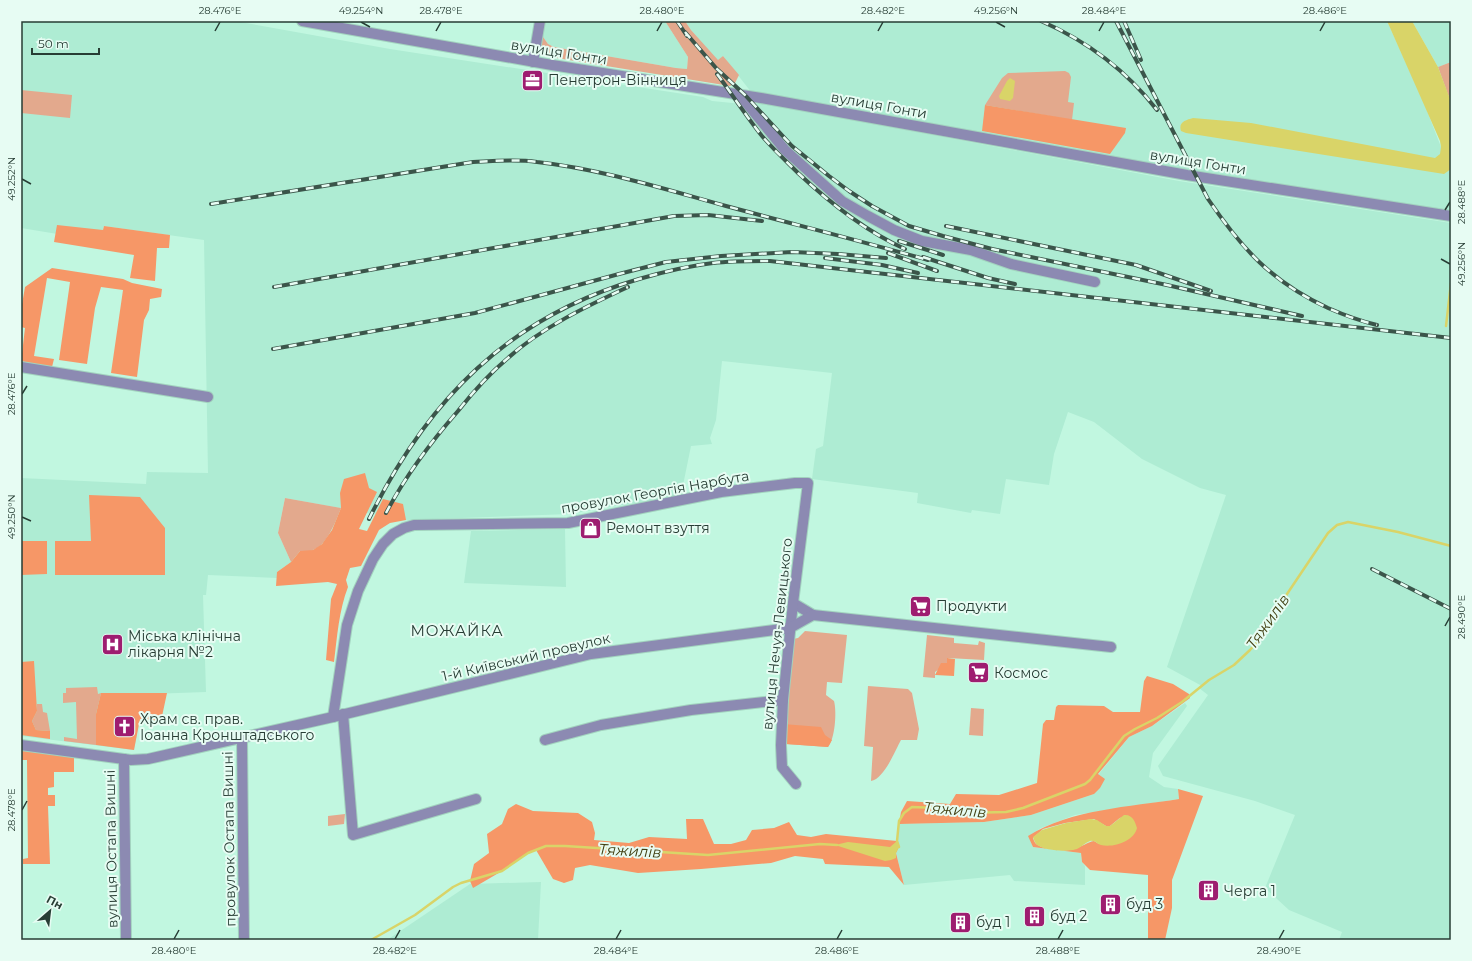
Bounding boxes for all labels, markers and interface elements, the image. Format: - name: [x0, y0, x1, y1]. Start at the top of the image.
- text: 28.476°E: [199, 4, 242, 17]
- text: 49.254°N: [339, 4, 383, 17]
- text: 28.478°E: [419, 4, 463, 17]
- text: 28.480°E: [640, 4, 685, 17]
- text: 28.482°E: [861, 4, 905, 17]
- text: 49.256°N: [974, 4, 1018, 17]
- text: 28.484°E: [1082, 4, 1127, 17]
- text: 28.486°E: [1303, 4, 1347, 17]
- scale bar: [32, 30, 99, 56]
- text: 50 m: [38, 36, 69, 51]
- street label: вулиця Гонти: [510, 36, 608, 68]
- office icon: Пенетрон-Вінниця: [519, 67, 545, 93]
- place label: Пенетрон-Вінниця: [548, 71, 687, 89]
- street label: вулиця Гонти: [830, 88, 928, 122]
- street label: вулиця Гонти: [1149, 146, 1247, 178]
- text: 49.252°N: [5, 157, 18, 201]
- text: 28.488°E: [1455, 179, 1468, 224]
- text: 49.256°N: [1455, 242, 1468, 286]
- text: 28.476°E: [5, 372, 18, 415]
- street label: провулок Георгія Нарбута: [560, 467, 750, 517]
- text: 49.250°N: [5, 494, 18, 540]
- shop icon: Ремонт взуття: [578, 515, 604, 541]
- place label: Ремонт взуття: [606, 519, 710, 537]
- street label: вулиця Нечуя-Левицького: [758, 537, 796, 731]
- water label: Тяжилів: [1242, 591, 1293, 653]
- supermarket icon: Продукти: [907, 593, 933, 619]
- text: 28.490°E: [1455, 595, 1468, 639]
- place label: Продукти: [936, 597, 1007, 615]
- district label: МОЖАЙКА: [410, 621, 504, 640]
- place label: Міська клінічна лікарня №2: [128, 627, 241, 661]
- street label: 1-й Київський провулок: [440, 629, 612, 685]
- hospital icon: Міська клінічна лікарня №2: [100, 631, 126, 657]
- supermarket icon: Космос: [965, 660, 991, 686]
- place label: Космос: [994, 664, 1048, 682]
- place label: Храм св. прав. Іоанна Кронштадського: [140, 710, 314, 744]
- church icon: Храм св. прав. Іоанна Кронштадського: [111, 714, 137, 740]
- street label: провулок Остапа Вишні: [218, 751, 240, 927]
- street label: вулиця Остапа Вишні: [101, 770, 121, 928]
- text: 28.478°E: [5, 788, 18, 832]
- water label: Тяжилів: [923, 797, 987, 822]
- water label: Тяжилів: [598, 839, 662, 862]
- building icon: Черга 1: [1196, 878, 1222, 904]
- place label: Черга 1: [1224, 882, 1276, 900]
- north arrow: [30, 891, 70, 931]
- building icon: буд 3: [1098, 891, 1124, 917]
- text: Пн: [44, 892, 65, 912]
- place label: буд 3: [1126, 895, 1163, 913]
- building icon: буд 2: [1021, 903, 1047, 929]
- place label: буд 2: [1050, 907, 1087, 925]
- building icon: буд 1: [948, 909, 974, 935]
- place label: буд 1: [976, 913, 1010, 931]
- text: 28.480°E: [152, 944, 197, 957]
- text: 28.482°E: [373, 944, 417, 957]
- text: 28.484°E: [594, 944, 639, 957]
- text: 28.486°E: [815, 944, 859, 957]
- text: 28.488°E: [1036, 944, 1081, 957]
- text: 28.490°E: [1257, 944, 1301, 957]

